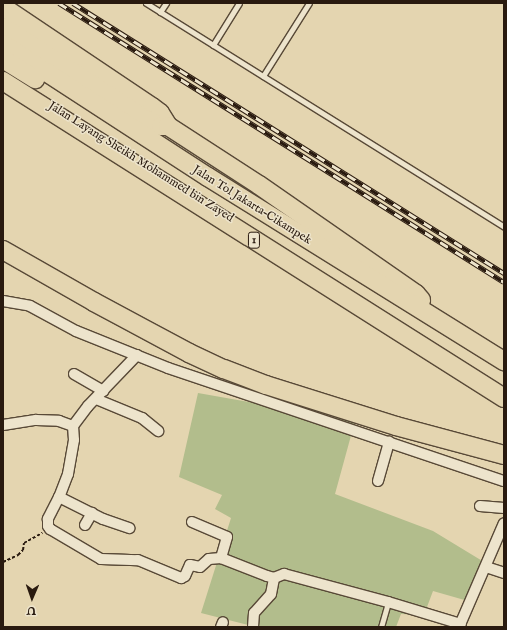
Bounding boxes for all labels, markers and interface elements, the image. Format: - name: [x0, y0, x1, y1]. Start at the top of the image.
- street label: Jalan Layang Sheikh Mohammed bin Zayed: [46, 99, 236, 225]
- street label: Jalan Tol Jakarta–Cikampek: [190, 162, 314, 248]
- road number: 1: [247, 231, 261, 249]
- north arrow: [12, 578, 52, 618]
- text: U: [27, 603, 36, 617]

